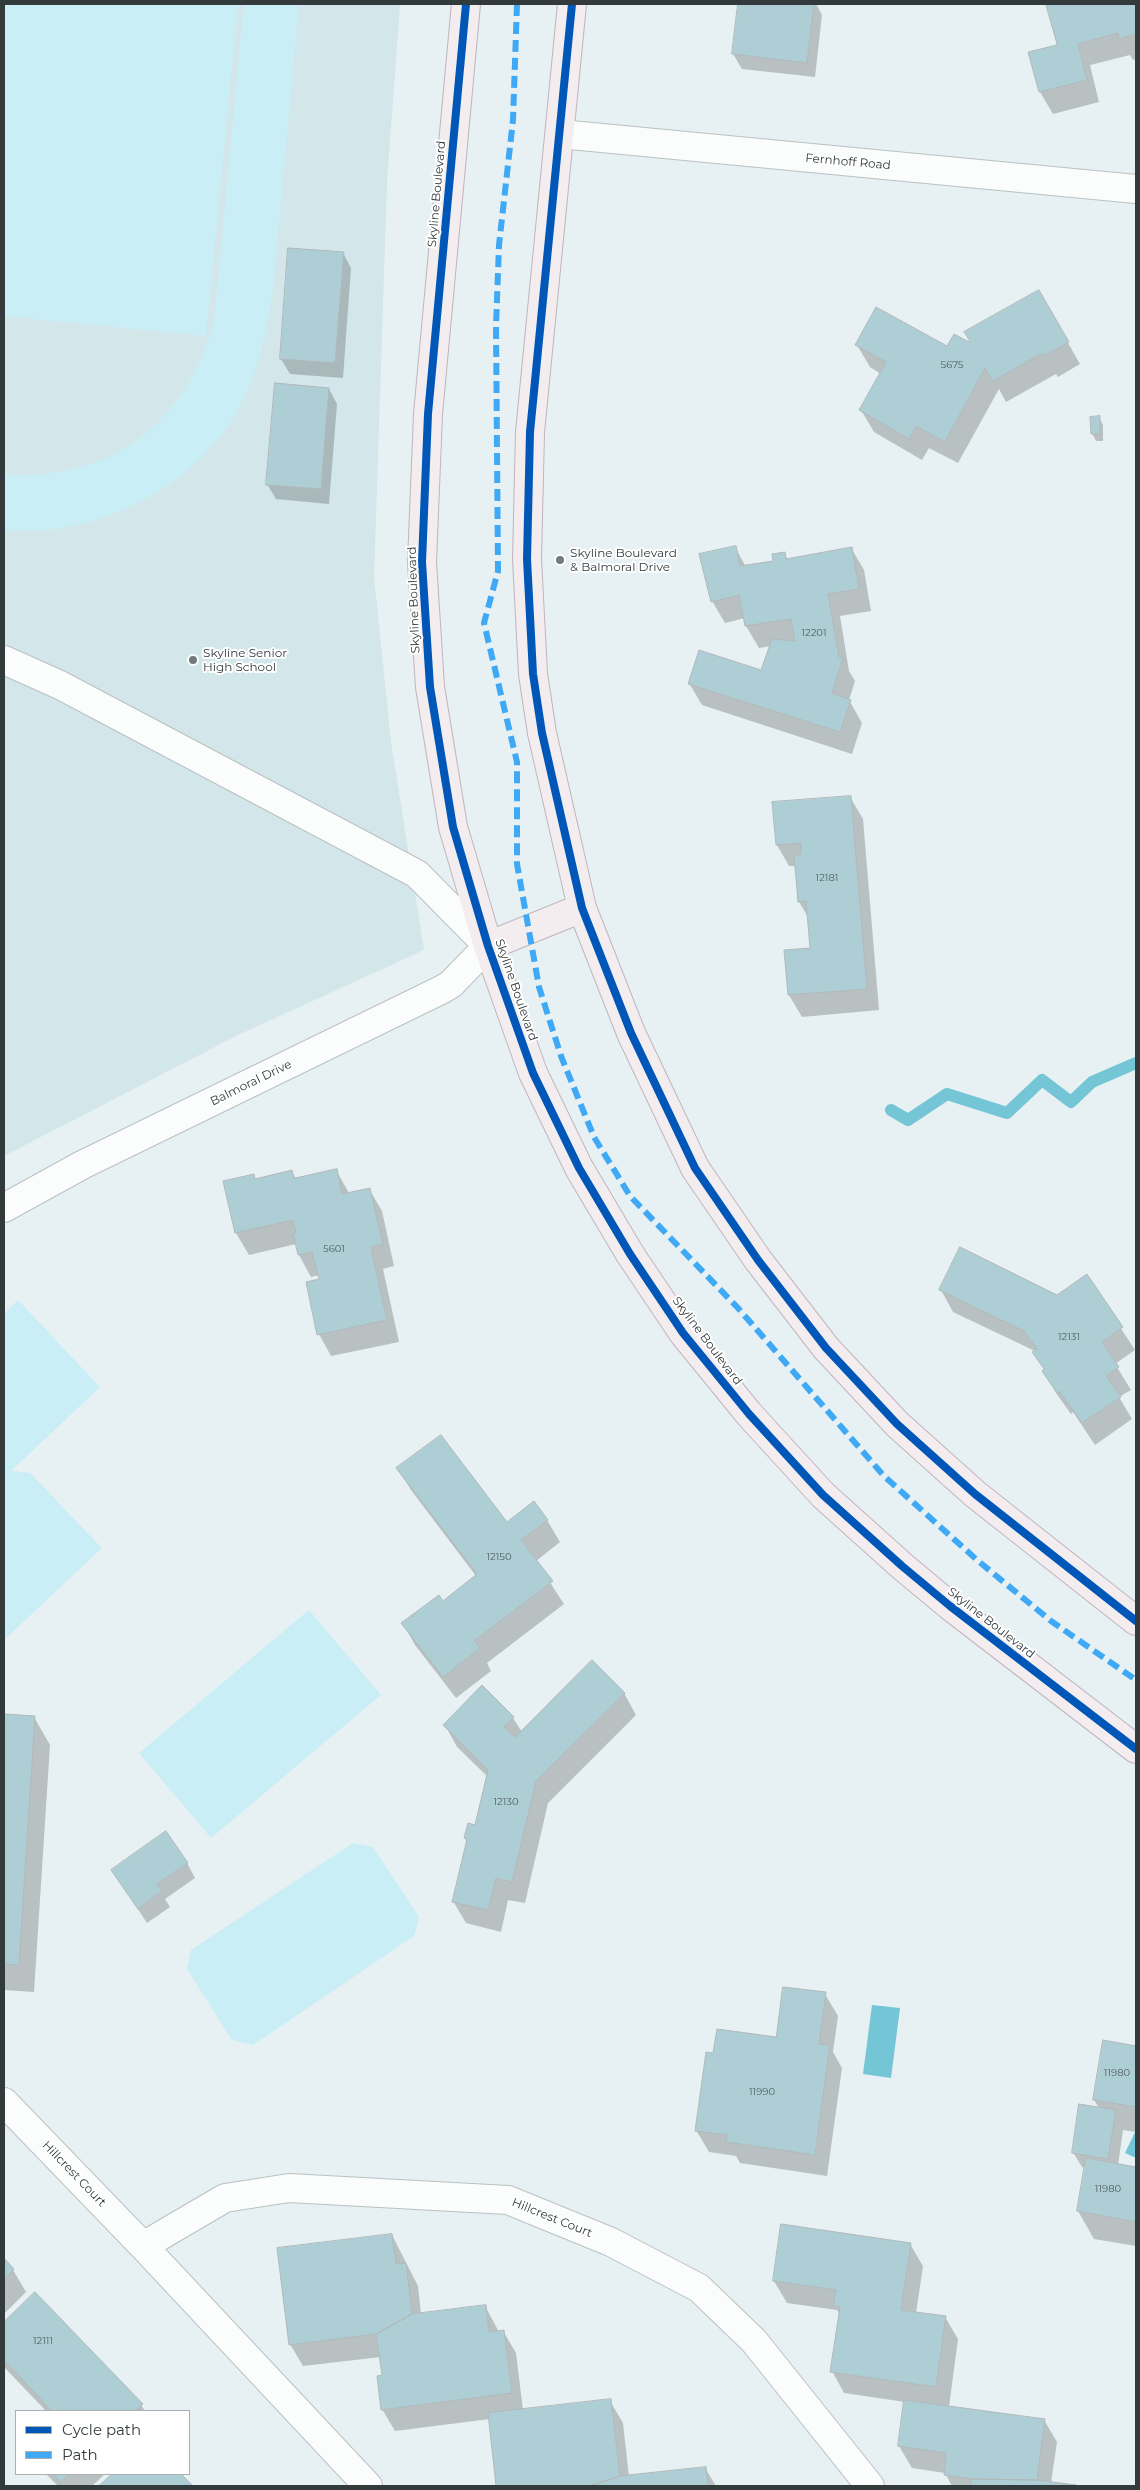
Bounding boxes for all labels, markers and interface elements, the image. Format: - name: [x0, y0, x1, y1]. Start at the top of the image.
- street label: Skyline Boulevard: [425, 140, 449, 248]
- street label: Fernhoff Road: [805, 151, 891, 173]
- house number: 5675: [940, 359, 964, 371]
- street label: Skyline Boulevard: [405, 546, 423, 654]
- place label: Skyline Boulevard & Balmoral Drive: [570, 546, 677, 574]
- marker: Skyline Boulevard & Balmoral Drive: [554, 554, 566, 566]
- house number: 12201: [801, 627, 827, 639]
- place label: Skyline Senior High School: [203, 646, 287, 674]
- marker: Skyline Senior High School: [187, 654, 199, 666]
- house number: 12181: [816, 872, 838, 884]
- street label: Skyline Boulevard: [492, 937, 540, 1043]
- street label: Balmoral Drive: [208, 1057, 294, 1109]
- house number: 5601: [323, 1243, 345, 1255]
- street label: Skyline Boulevard: [669, 1294, 745, 1388]
- house number: 12131: [1058, 1331, 1080, 1343]
- house number: 12150: [486, 1551, 512, 1563]
- street label: Skyline Boulevard: [944, 1584, 1038, 1662]
- house number: 12130: [493, 1796, 519, 1808]
- house number: 11980: [1104, 2067, 1130, 2079]
- house number: 11990: [749, 2086, 775, 2098]
- street label: Hillcrest Court: [39, 2138, 109, 2210]
- house number: 11980: [1095, 2183, 1121, 2195]
- street label: Hillcrest Court: [510, 2195, 594, 2241]
- house number: 12111: [33, 2335, 53, 2347]
- legend: [15, 2410, 190, 2475]
- text: Cycle path: [62, 2420, 141, 2439]
- text: Path: [62, 2445, 98, 2464]

